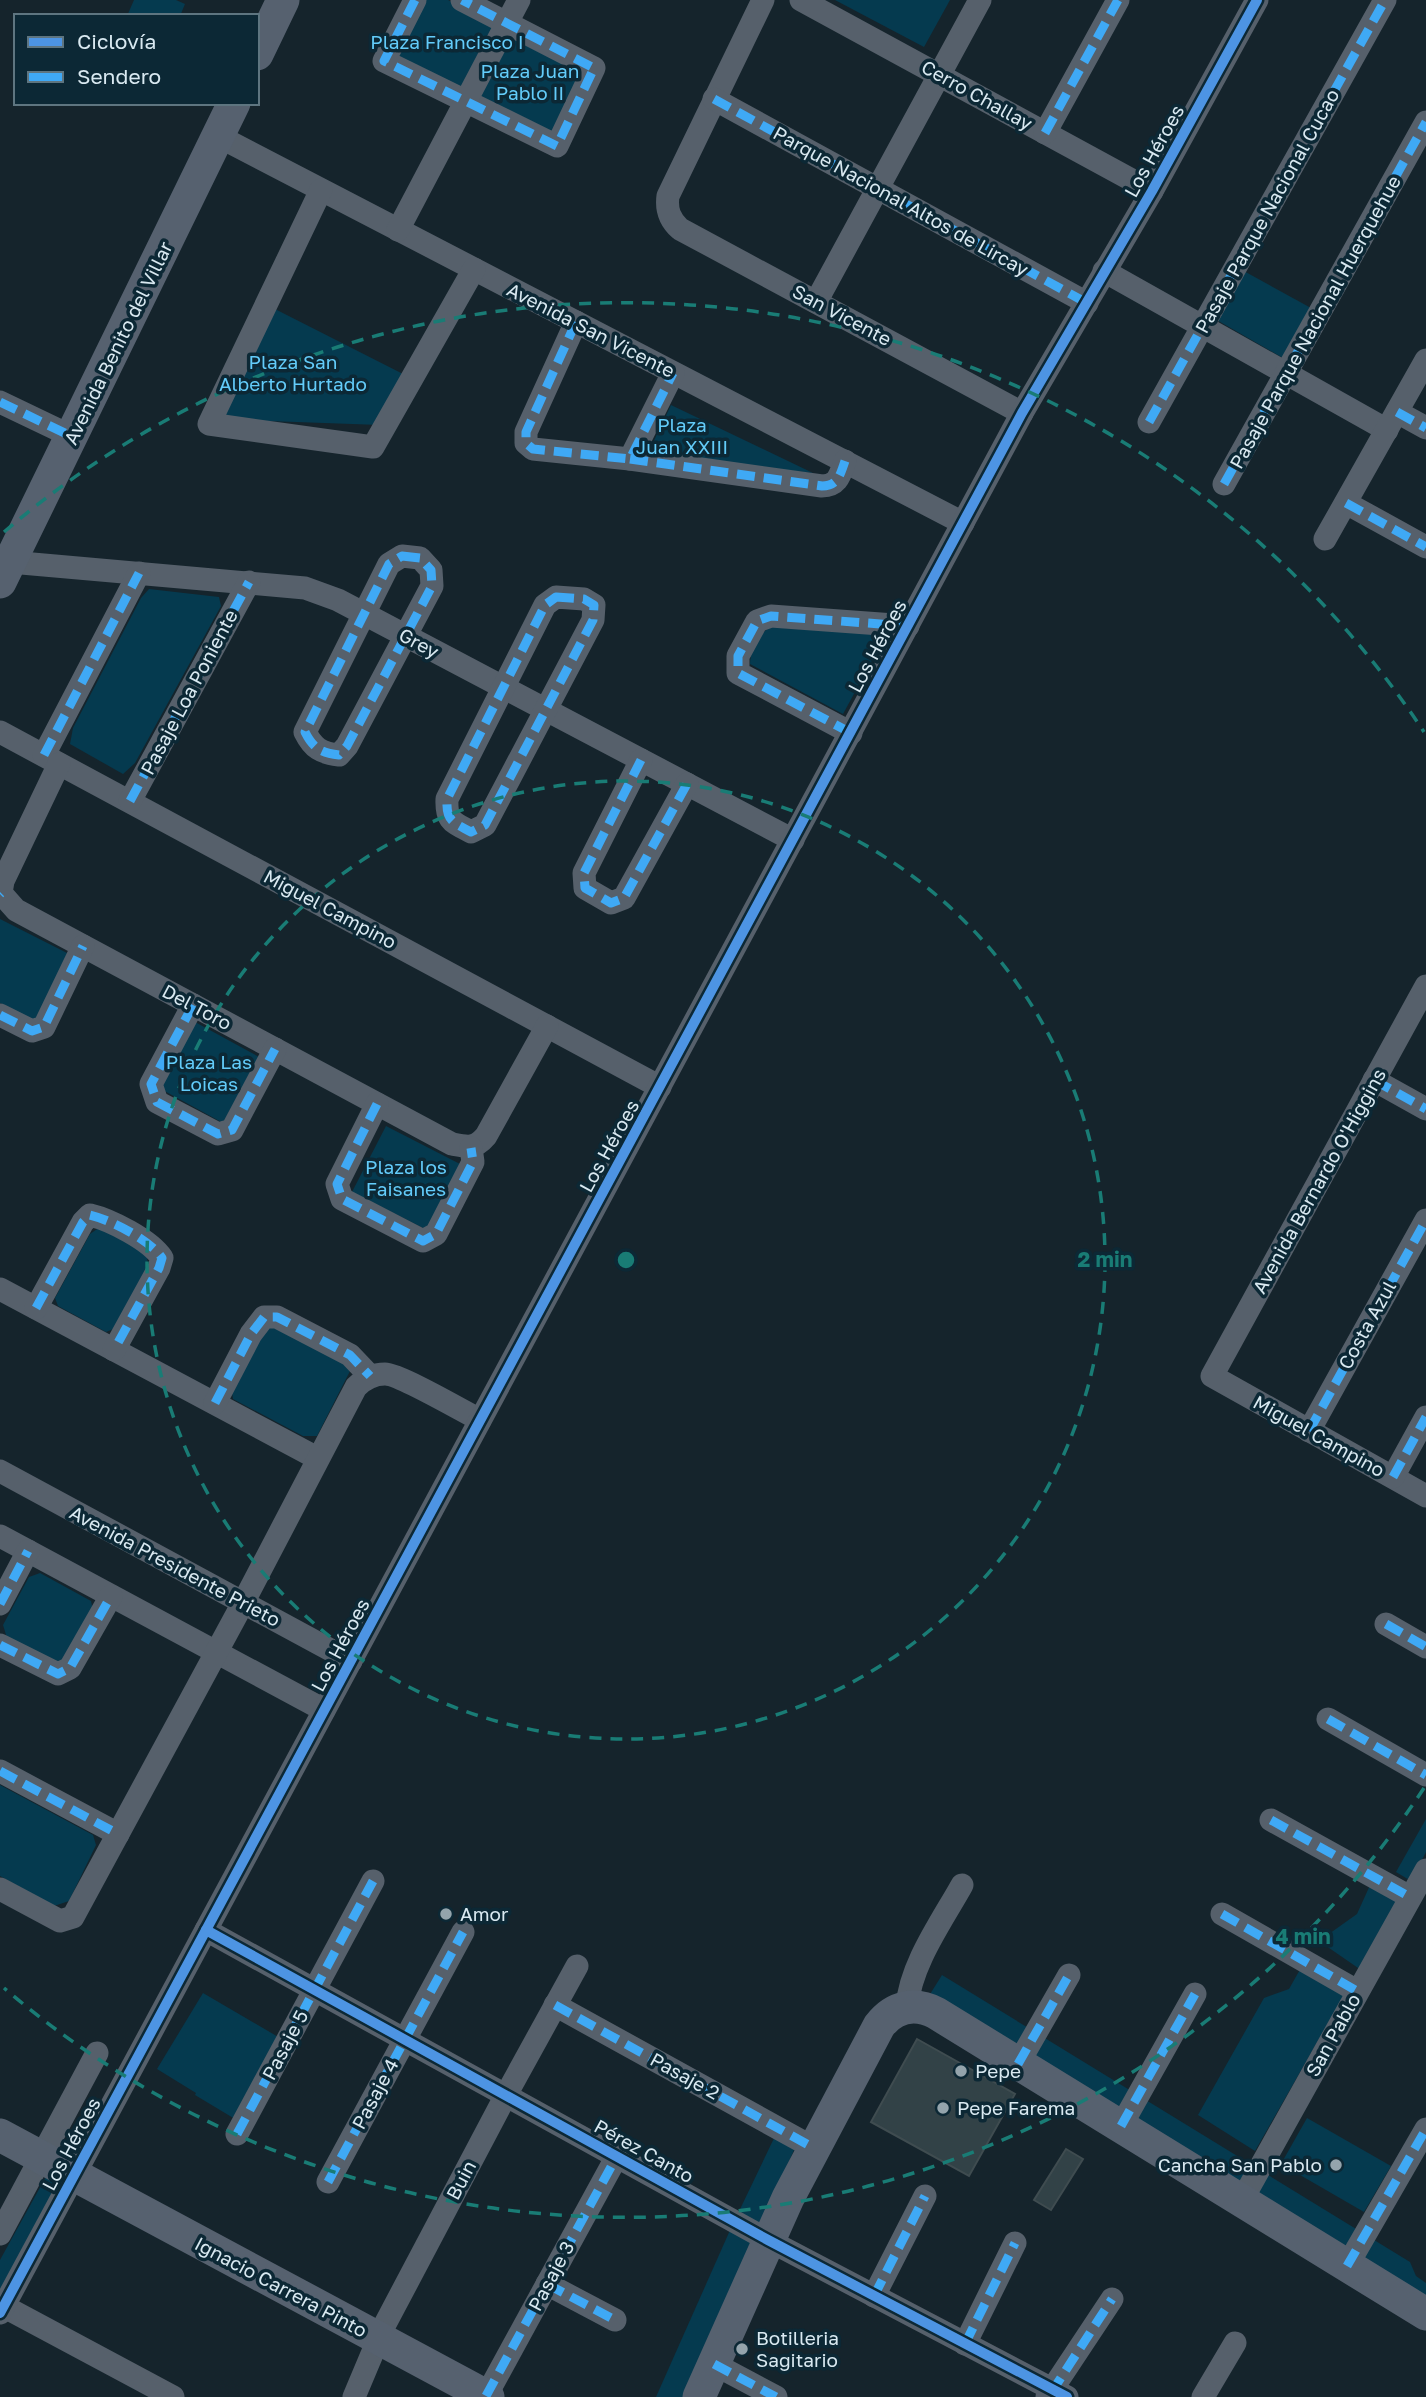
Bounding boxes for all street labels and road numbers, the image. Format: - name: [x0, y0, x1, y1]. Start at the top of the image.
- street label: Cerro Challay: [918, 55, 1037, 135]
- street label: Pasaje Parque Nacional Cucao: [1190, 84, 1344, 337]
- street label: Los Héroes: [1119, 101, 1188, 201]
- street label: Parque Nacional Altos de Lircay: [770, 121, 1033, 281]
- street label: Pasaje Parque Nacional Huerquehue: [1224, 171, 1405, 472]
- street label: Avenida Benito del Villar: [58, 237, 177, 448]
- street label: Avenida San Vicente: [503, 277, 679, 382]
- street label: San Vicente: [789, 279, 896, 350]
- street label: Los Héroes: [842, 595, 911, 696]
- street label: Pasaje Loa Poniente: [135, 605, 242, 778]
- street label: Grey: [395, 623, 443, 663]
- street label: Miguel Campino: [260, 864, 400, 953]
- street label: Del Toro: [159, 979, 236, 1034]
- street label: Avenida Bernardo O'Higgins: [1247, 1064, 1390, 1297]
- street label: Los Héroes: [574, 1096, 643, 1196]
- street label: Costa Azul: [1333, 1276, 1400, 1373]
- street label: Miguel Campino: [1249, 1390, 1389, 1481]
- street label: Avenida Presidente Prieto: [66, 1500, 284, 1631]
- street label: Los Héroes: [305, 1594, 374, 1695]
- street label: San Pablo: [1300, 1989, 1365, 2080]
- street label: Pasaje 5: [257, 2006, 312, 2084]
- street label: Pasaje 2: [647, 2047, 724, 2104]
- street label: Pasaje 4: [347, 2055, 403, 2133]
- street label: Los Héroes: [36, 2093, 105, 2194]
- street label: Pérez Canto: [591, 2114, 698, 2187]
- street label: Buin: [441, 2156, 480, 2203]
- street label: Ignacio Carrera Pinto: [191, 2231, 371, 2342]
- street label: Pasaje 3: [523, 2237, 579, 2315]

